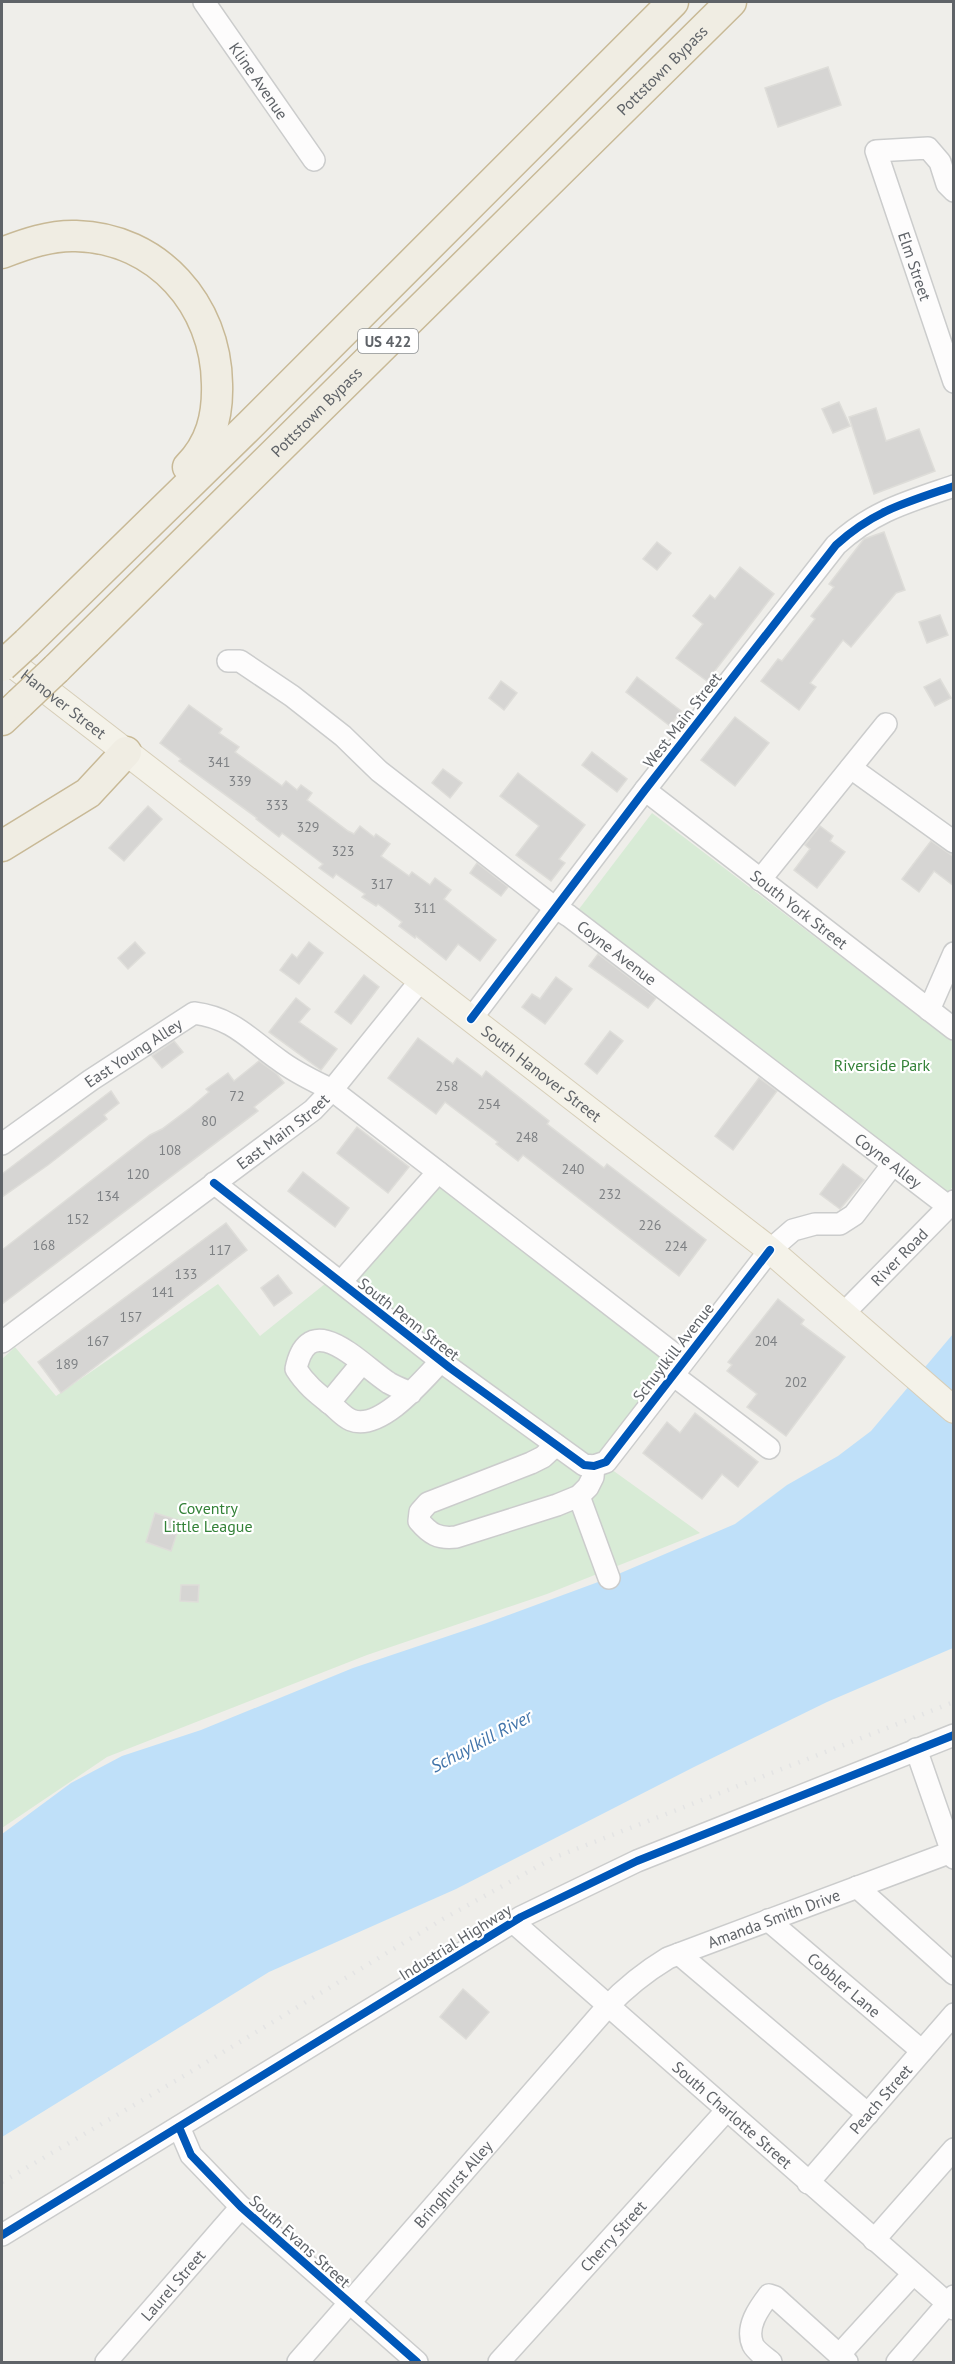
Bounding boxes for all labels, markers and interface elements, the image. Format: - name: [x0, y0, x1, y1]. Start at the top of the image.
- street label: Pottstown Bypass: [612, 21, 712, 119]
- street label: Kline Avenue: [225, 38, 293, 123]
- street label: Elm Street: [894, 229, 936, 304]
- road number: US 422: [358, 329, 418, 353]
- street label: Pottstown Bypass: [267, 362, 366, 461]
- street label: Hanover Street: [17, 665, 111, 743]
- street label: West Main Street: [638, 668, 726, 772]
- house number: 341: [208, 753, 230, 771]
- house number: 339: [229, 772, 251, 790]
- house number: 333: [266, 796, 288, 814]
- house number: 329: [297, 818, 319, 836]
- house number: 323: [332, 842, 354, 860]
- street label: South York Street: [747, 865, 852, 954]
- house number: 317: [371, 875, 393, 893]
- house number: 311: [414, 899, 436, 917]
- street label: Coyne Avenue: [573, 916, 661, 989]
- street label: East Young Alley: [80, 1013, 186, 1092]
- street label: South Hanover Street: [477, 1021, 606, 1126]
- park label: Riverside Park: [834, 1055, 931, 1075]
- house number: 258: [436, 1077, 458, 1095]
- house number: 72: [229, 1087, 245, 1105]
- street label: East Main Street: [233, 1089, 334, 1174]
- house number: 254: [478, 1095, 501, 1113]
- house number: 80: [201, 1112, 217, 1130]
- house number: 248: [516, 1128, 538, 1146]
- street label: Coyne Alley: [851, 1129, 926, 1193]
- house number: 108: [159, 1141, 181, 1159]
- house number: 240: [562, 1160, 585, 1178]
- house number: 120: [127, 1165, 150, 1183]
- house number: 232: [599, 1185, 621, 1203]
- house number: 134: [97, 1187, 120, 1205]
- house number: 152: [67, 1210, 89, 1228]
- house number: 226: [639, 1216, 661, 1234]
- street label: River Road: [866, 1224, 932, 1290]
- house number: 168: [33, 1236, 55, 1254]
- house number: 224: [665, 1237, 688, 1255]
- house number: 117: [209, 1241, 231, 1259]
- house number: 133: [175, 1265, 197, 1283]
- street label: South Penn Street: [354, 1273, 464, 1365]
- house number: 141: [152, 1283, 174, 1301]
- street label: Schuylkill Avenue: [628, 1298, 718, 1406]
- house number: 157: [120, 1308, 142, 1326]
- house number: 167: [87, 1332, 109, 1350]
- house number: 204: [755, 1332, 778, 1350]
- house number: 189: [56, 1355, 78, 1373]
- house number: 202: [785, 1373, 807, 1391]
- park label: Coventry Little League: [163, 1498, 253, 1536]
- water label: Schuylkill River: [426, 1704, 537, 1777]
- street label: Amanda Smith Drive: [705, 1885, 843, 1952]
- street label: Industrial Highway: [395, 1899, 515, 1985]
- street label: Cobbler Lane: [803, 1948, 885, 2022]
- street label: South Charlotte Street: [668, 2057, 797, 2173]
- street label: Peach Street: [845, 2060, 916, 2138]
- street label: Bringhurst Alley: [410, 2136, 497, 2232]
- street label: South Evans Street: [245, 2190, 355, 2292]
- street label: Cherry Street: [576, 2196, 651, 2276]
- street label: Laurel Street: [137, 2245, 210, 2325]

